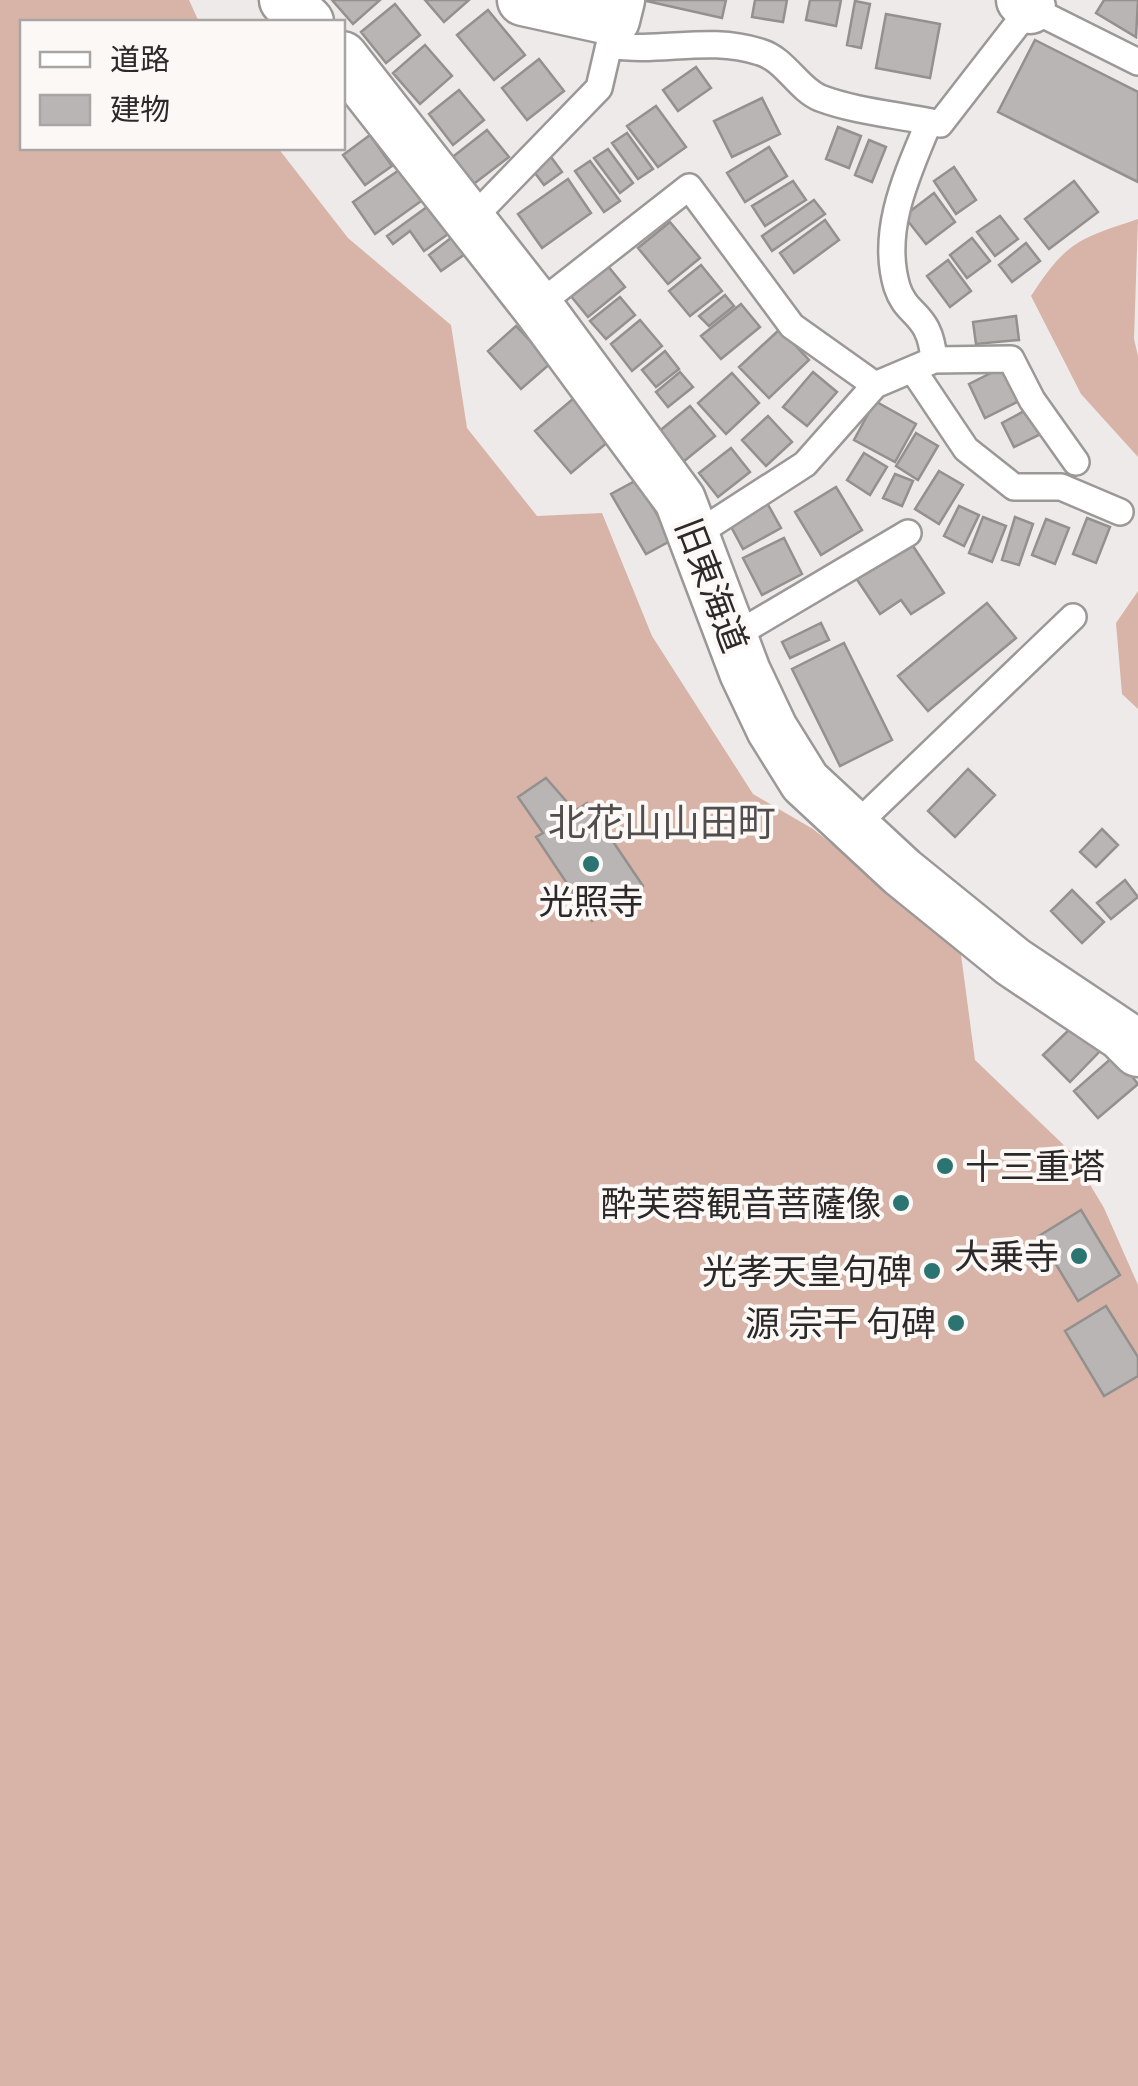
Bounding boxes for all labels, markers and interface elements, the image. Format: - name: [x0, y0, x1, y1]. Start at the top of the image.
- legend: [20, 20, 345, 150]
- text: 道路: [110, 39, 170, 79]
- text: 建物: [110, 89, 170, 129]
- street label: 旧東海道: [665, 511, 759, 659]
- district label: 北花山山田町: [548, 797, 776, 848]
- marker: 光照寺: [580, 853, 602, 875]
- place label: 光照寺: [538, 878, 644, 925]
- place label: 十三重塔: [965, 1143, 1105, 1190]
- marker: 十三重塔: [934, 1155, 956, 1177]
- place label: 酔芙蓉観音菩薩像: [601, 1180, 881, 1227]
- marker: 酔芙蓉観音菩薩像: [890, 1192, 912, 1214]
- place label: 大乗寺: [954, 1233, 1059, 1280]
- marker: 大乗寺: [1068, 1245, 1090, 1267]
- place label: 光孝天皇句碑: [702, 1248, 912, 1295]
- marker: 光孝天皇句碑: [921, 1260, 943, 1282]
- place label: 源 宗干 句碑: [745, 1300, 936, 1347]
- marker: 源 宗干 句碑: [945, 1312, 967, 1334]

